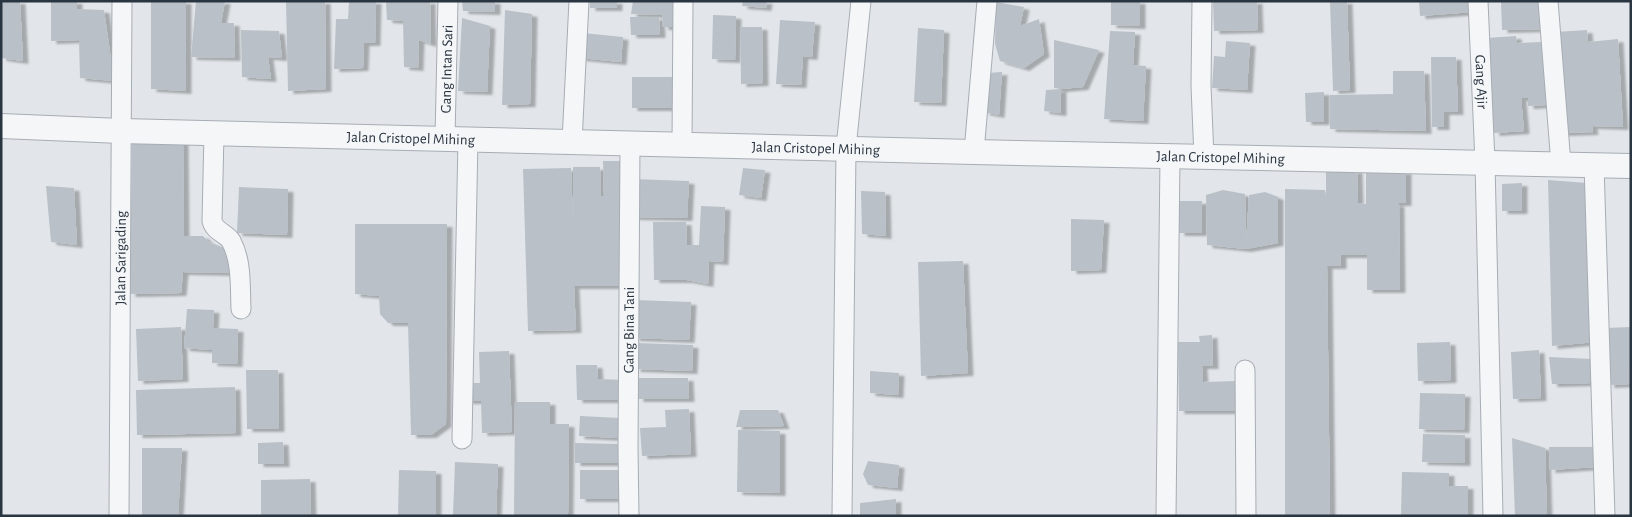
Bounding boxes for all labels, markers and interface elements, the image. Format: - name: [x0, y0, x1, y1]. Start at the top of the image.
- street label: Gang Intan Sari: [439, 25, 455, 114]
- street label: Gang Ajir: [1472, 54, 1490, 110]
- street label: Jalan Cristopel Mihing: [346, 130, 476, 148]
- street label: Jalan Cristopel Mihing: [751, 140, 881, 158]
- street label: Jalan Cristopel Mihing: [1156, 149, 1286, 167]
- street label: Jalan Sarigading: [113, 210, 129, 305]
- street label: Gang Bina Tani: [621, 287, 637, 373]

